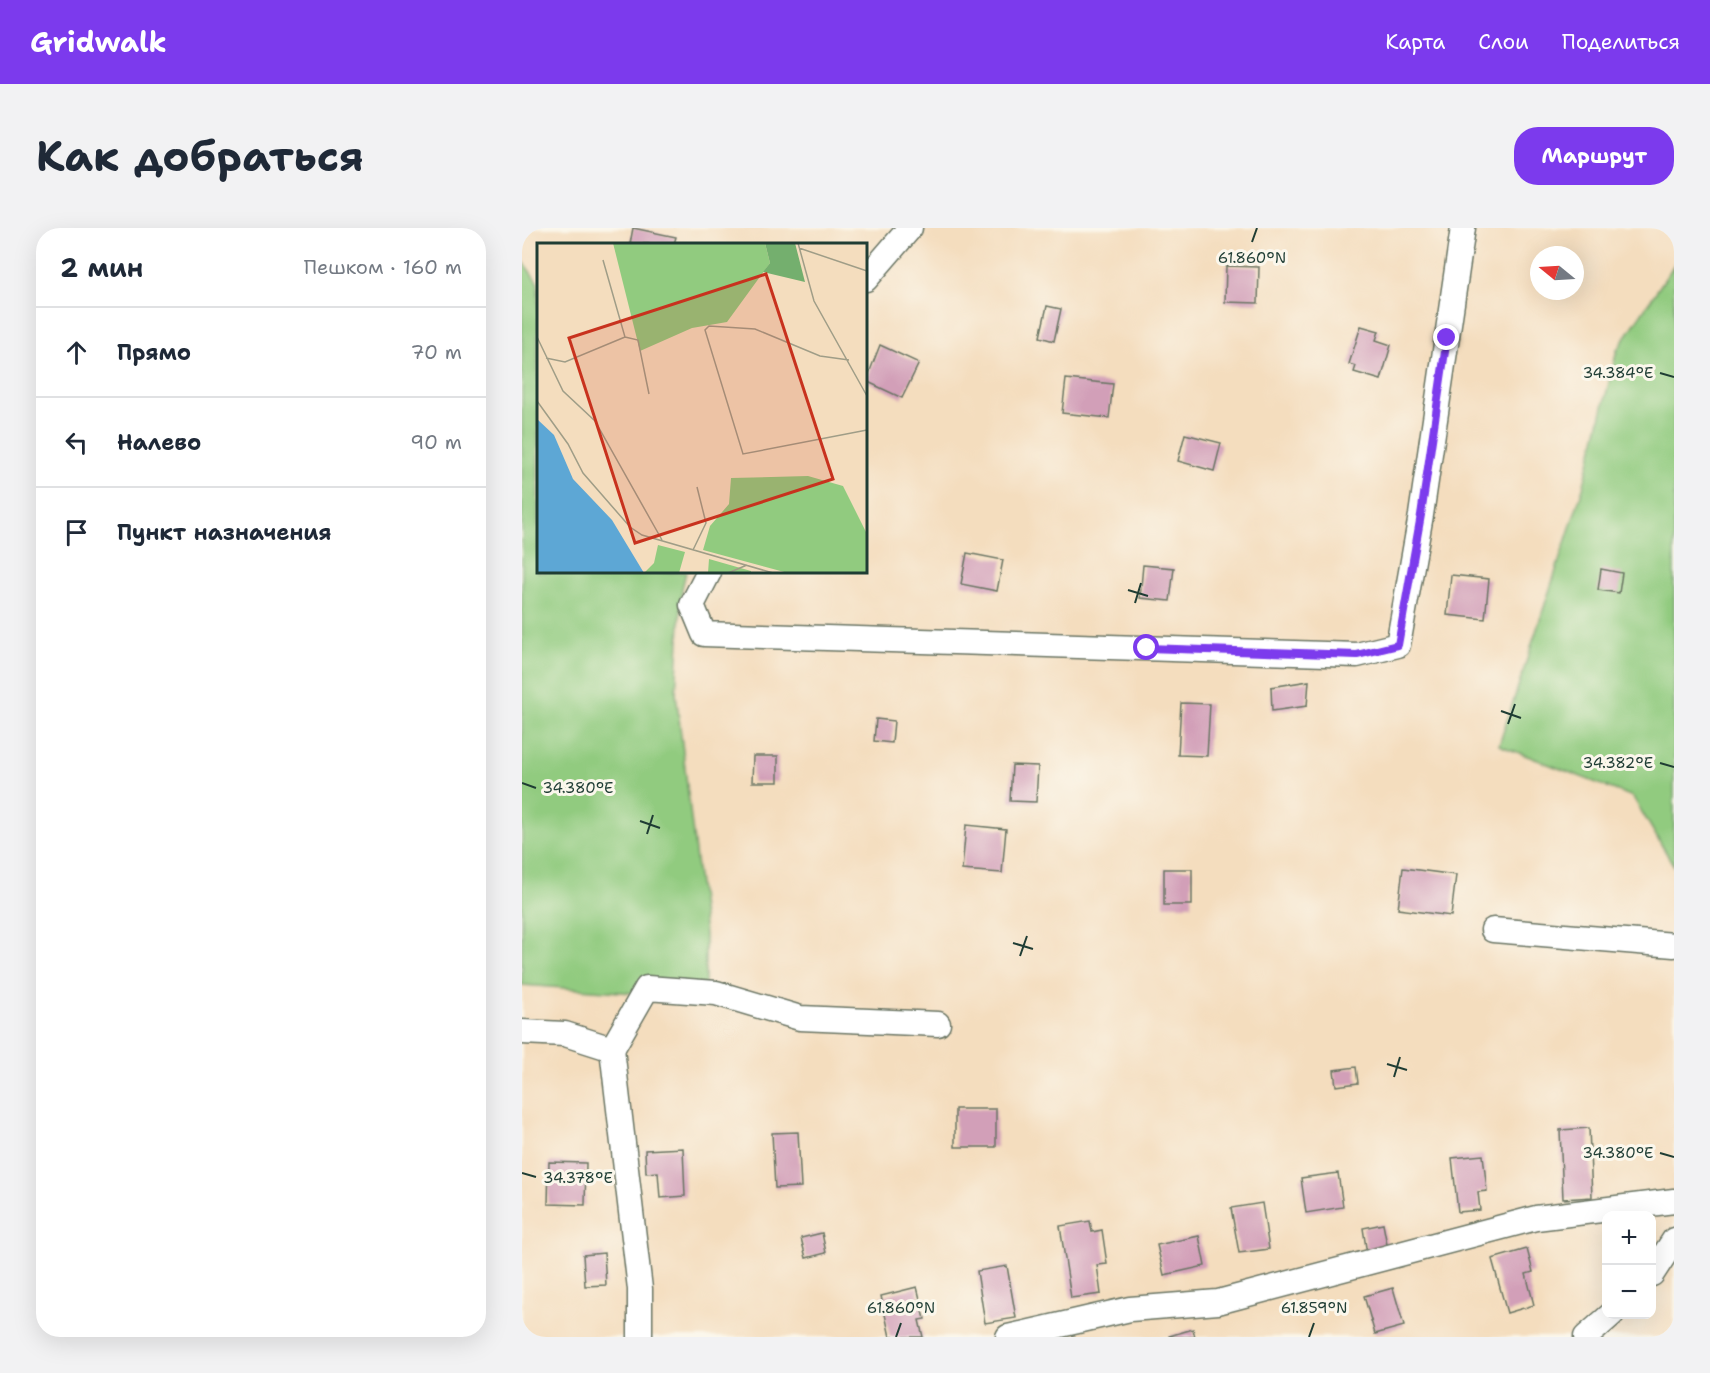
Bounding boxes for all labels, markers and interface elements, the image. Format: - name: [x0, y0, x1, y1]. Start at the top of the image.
- text: Gridwalk: [30, 23, 167, 61]
- text: Карта: [1385, 28, 1445, 56]
- text: Слои: [1478, 28, 1529, 56]
- text: Поделиться: [1562, 28, 1680, 56]
- button: Маршрут: [1514, 127, 1674, 185]
- text: Как добраться: [36, 128, 364, 184]
- inset map: [537, 243, 867, 573]
- north arrow: [1530, 246, 1584, 300]
- text: 61.860°N: [1218, 248, 1286, 268]
- text: 2 мин: [60, 250, 143, 285]
- text: Пешком · 160 m: [304, 254, 462, 280]
- route end: [1433, 324, 1459, 350]
- icon: ahead: [60, 336, 93, 369]
- text: Прямо: [117, 338, 191, 367]
- text: 70 m: [410, 339, 462, 365]
- text: 34.384°E: [1583, 363, 1653, 383]
- icon: left: [60, 426, 93, 459]
- text: Налево: [117, 428, 201, 457]
- text: 90 m: [410, 429, 462, 455]
- icon: arrive: [60, 516, 93, 549]
- text: Пункт назначения: [117, 518, 331, 547]
- route start: [1133, 634, 1159, 660]
- text: 34.382°E: [1583, 753, 1653, 773]
- text: 34.380°E: [542, 778, 614, 798]
- text: 34.380°E: [1582, 1143, 1654, 1163]
- text: 34.378°E: [543, 1168, 613, 1188]
- map controls: [1602, 1211, 1656, 1319]
- button: +: [1602, 1211, 1656, 1265]
- button: −: [1602, 1265, 1656, 1319]
- text: 61.860°N: [867, 1298, 935, 1318]
- text: 61.859°N: [1281, 1298, 1347, 1318]

